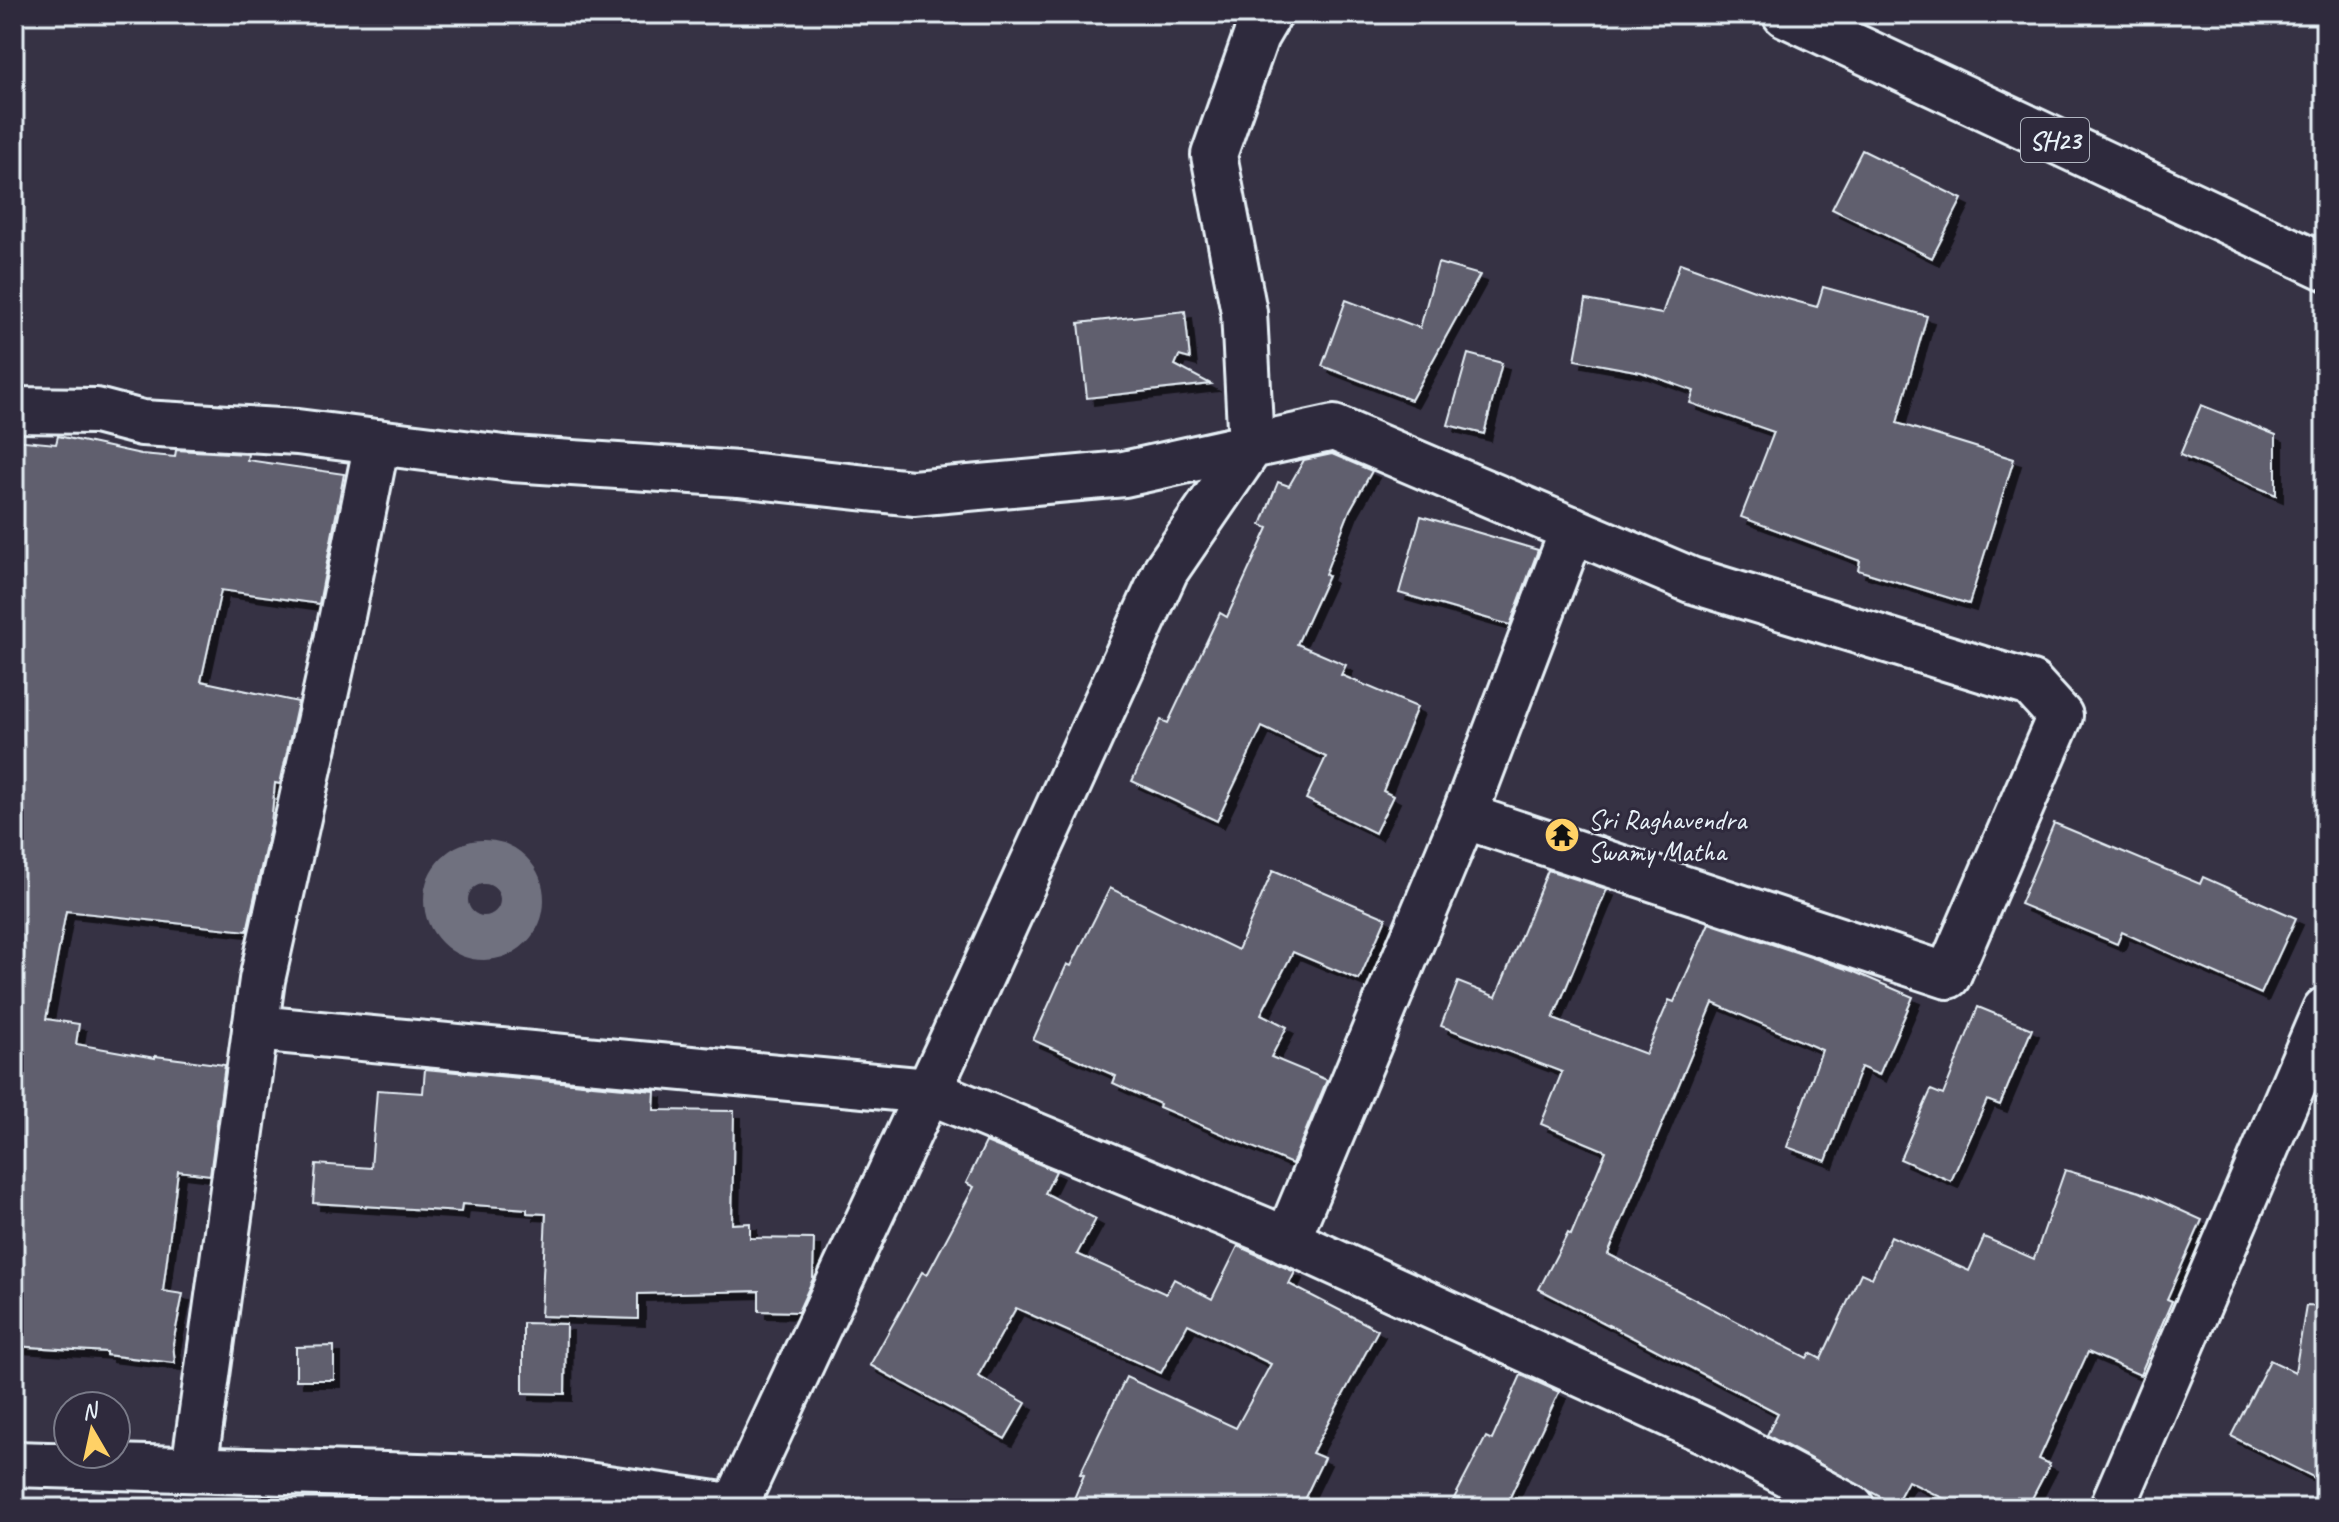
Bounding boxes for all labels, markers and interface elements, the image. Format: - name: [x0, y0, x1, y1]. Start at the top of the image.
- road number: SH23: [2021, 118, 2089, 162]
- place label: Sri Raghavendra Swamy Matha: [1588, 802, 1748, 869]
- temple icon: Sri Raghavendra Swamy Matha: [1543, 816, 1581, 854]
- north arrow: [52, 1390, 132, 1470]
- text: N: [80, 1396, 101, 1426]

